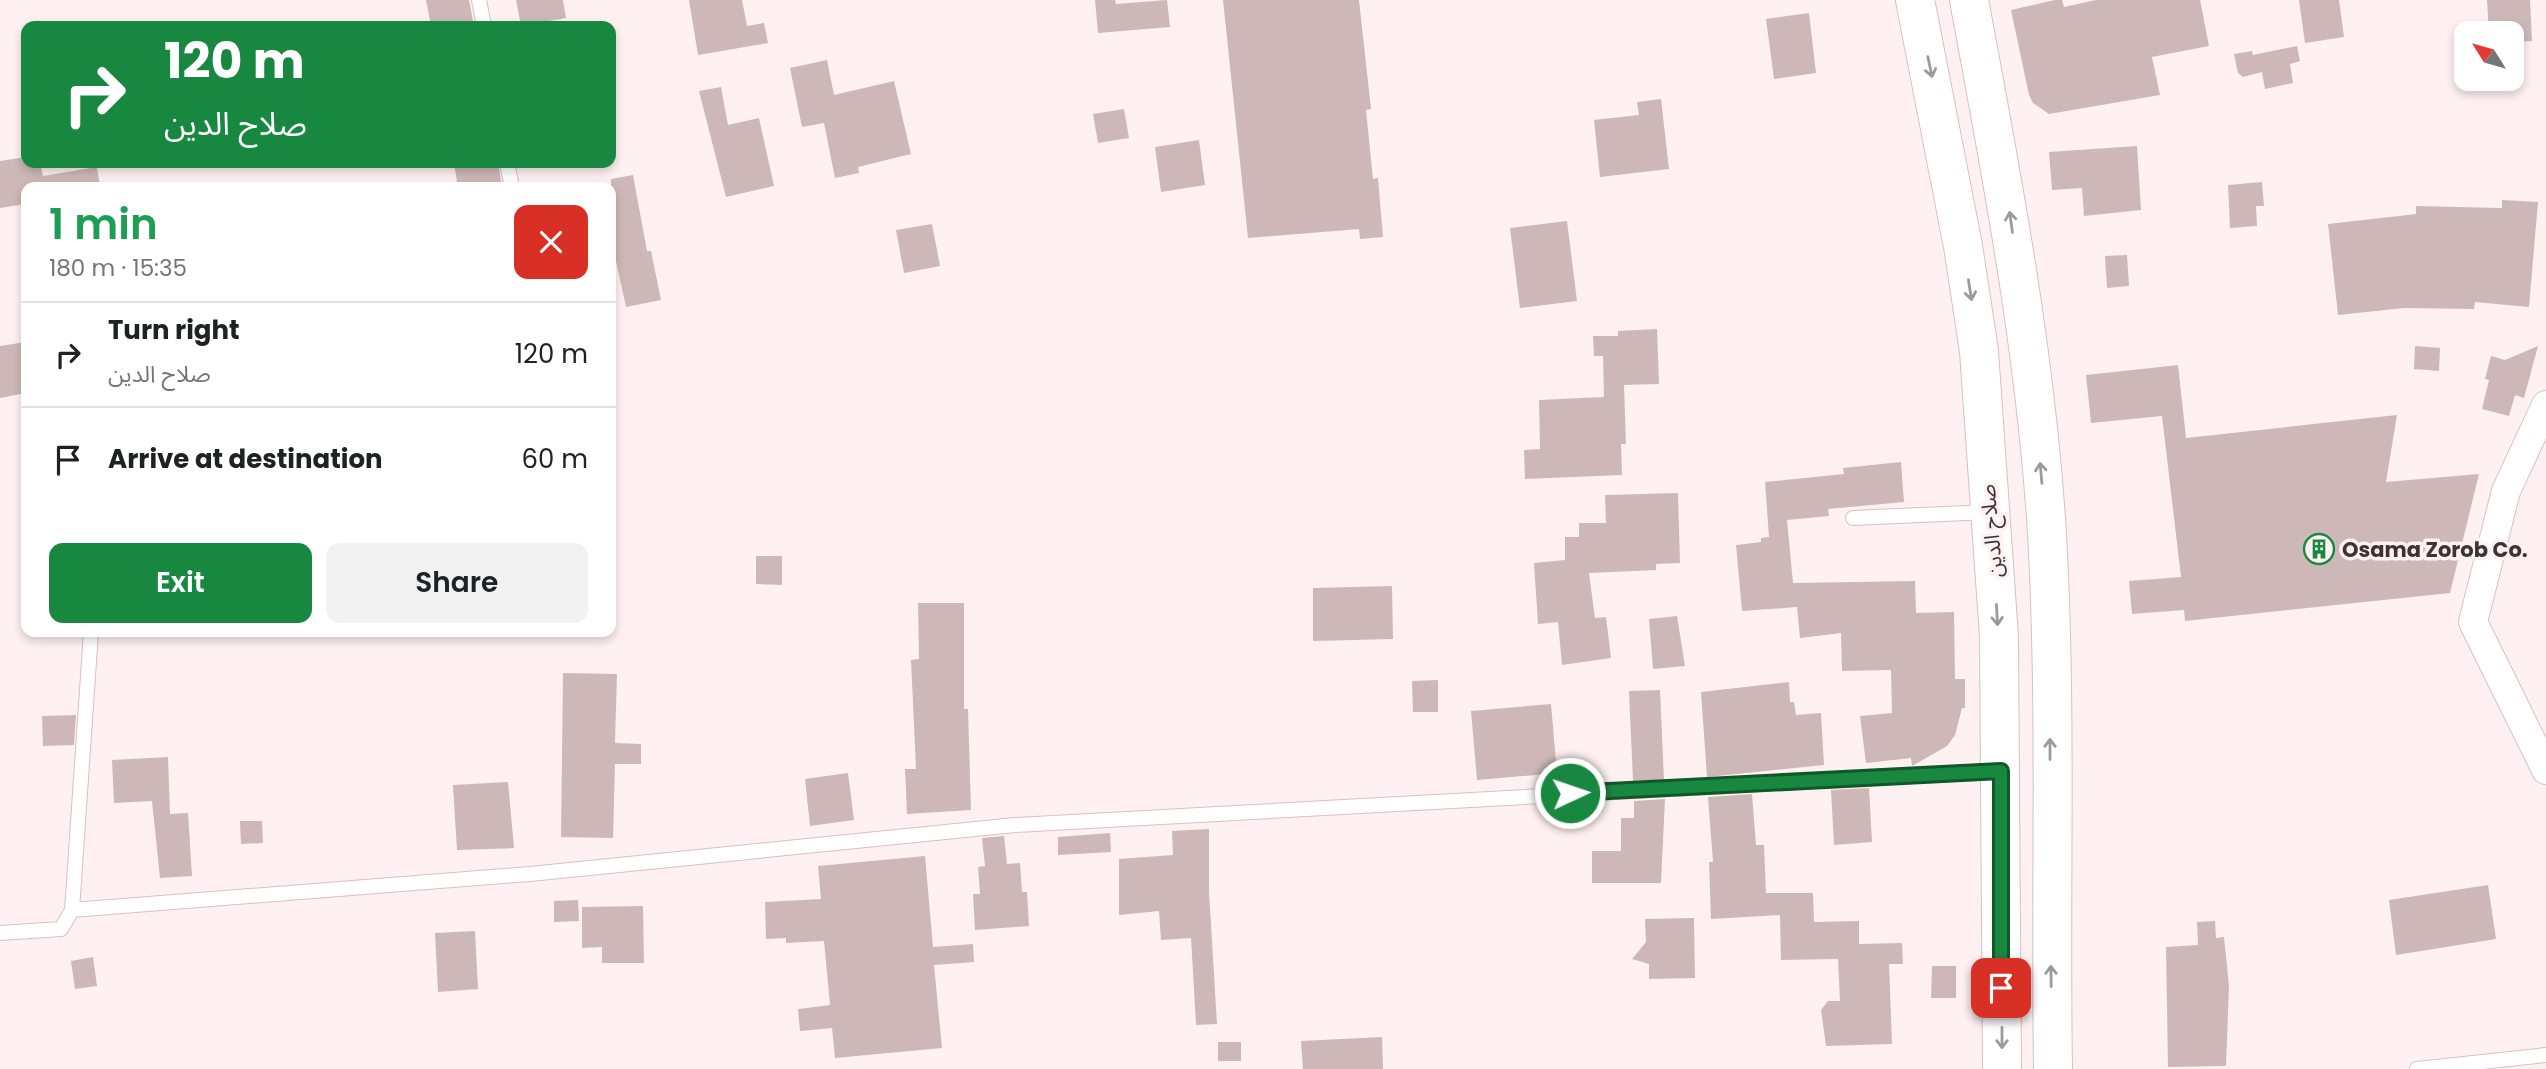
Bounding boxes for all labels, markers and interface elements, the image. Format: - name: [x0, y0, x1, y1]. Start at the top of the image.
- north arrow: [2454, 21, 2524, 91]
- map controls: [2454, 21, 2524, 91]
- text: 120 m: [164, 27, 305, 95]
- icon: right: [49, 49, 140, 140]
- one-way arrow: [1923, 55, 1937, 78]
- text: صلاح الدين: [164, 101, 307, 146]
- text: 1 min: [49, 195, 158, 254]
- button: close: [514, 205, 588, 279]
- one-way arrow: [2004, 212, 2017, 234]
- text: 180 m · 15:35: [49, 252, 187, 284]
- one-way arrow: [1964, 279, 1977, 301]
- text: Turn right: [108, 312, 240, 348]
- icon: right: [49, 336, 87, 374]
- text: 120 m: [515, 336, 588, 372]
- text: صلاح الدين: [108, 358, 211, 390]
- icon: arrive: [49, 441, 87, 479]
- text: Arrive at destination: [108, 441, 383, 477]
- text: 60 m: [521, 441, 588, 477]
- one-way arrow: [2034, 462, 2047, 484]
- street label: صلاح الدين: [1972, 483, 2011, 579]
- building icon: Osama Zorob Co.: [2302, 532, 2336, 566]
- place label: Osama Zorob Co.: [2342, 535, 2528, 564]
- button: Exit: [49, 543, 312, 623]
- button: Share: [326, 543, 588, 623]
- one-way arrow: [1991, 603, 2004, 625]
- one-way arrow: [2044, 738, 2057, 761]
- position arrow: [1533, 756, 1607, 830]
- pin: [1971, 958, 2031, 1018]
- one-way arrow: [2045, 965, 2058, 988]
- icon: arrive: [1982, 969, 2020, 1007]
- one-way arrow: [1995, 1026, 2008, 1049]

